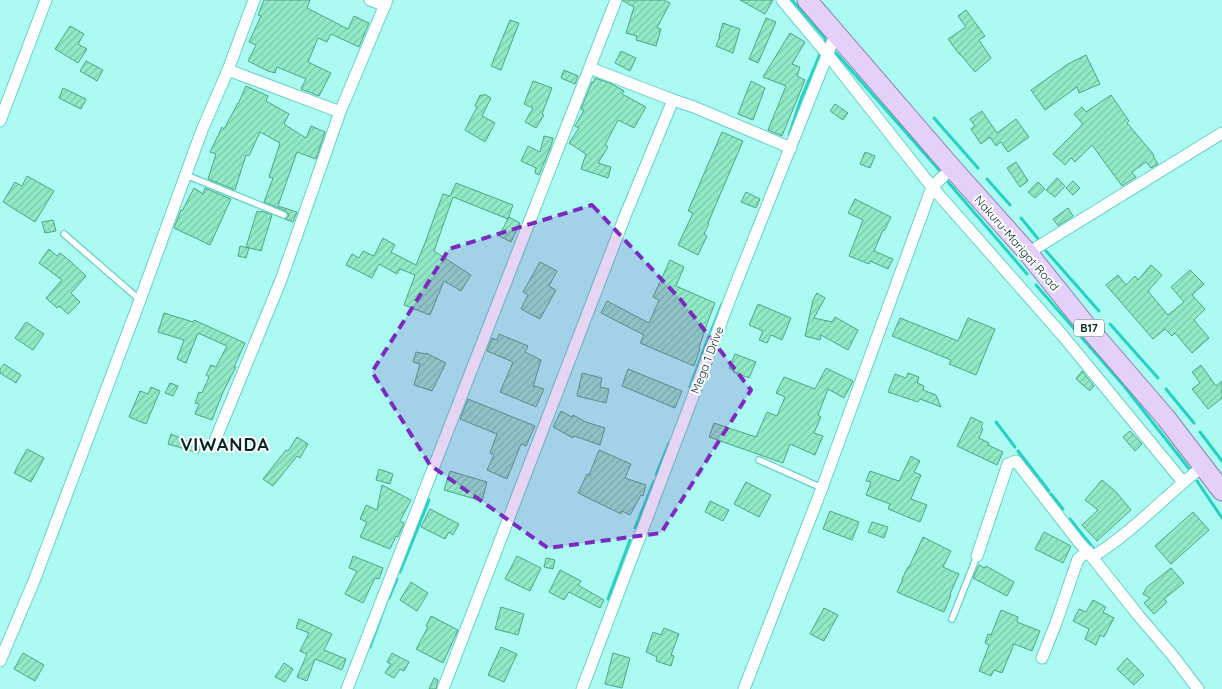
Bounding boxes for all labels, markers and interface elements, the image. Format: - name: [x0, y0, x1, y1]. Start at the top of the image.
- street label: Nakuru-Marigat Road: [971, 192, 1063, 294]
- road number: B17: [1074, 319, 1104, 336]
- street label: Mega 1 Drive: [687, 324, 727, 396]
- district label: VIWANDA: [180, 433, 270, 456]

